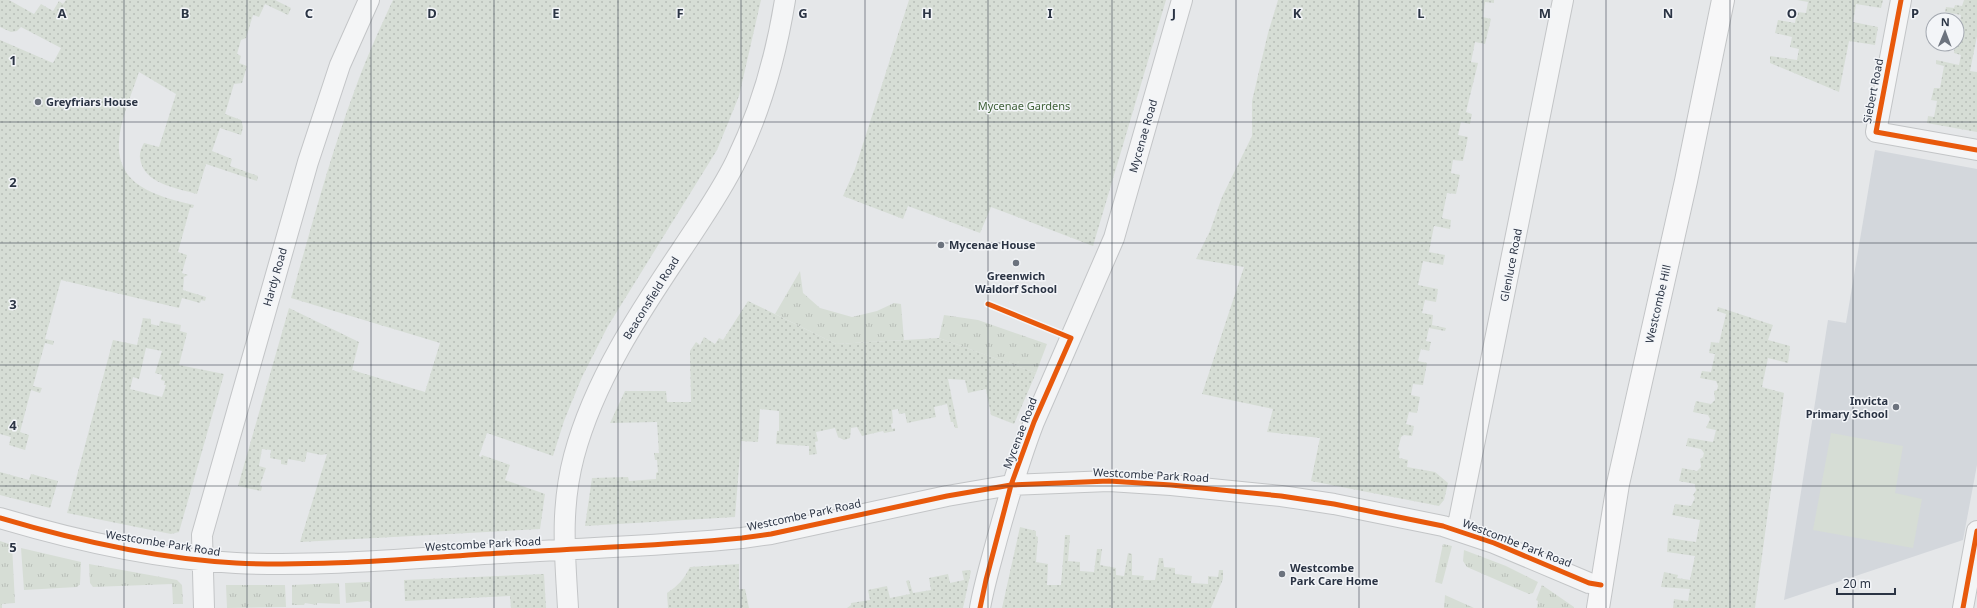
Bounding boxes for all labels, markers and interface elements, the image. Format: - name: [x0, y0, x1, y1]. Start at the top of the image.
- text: A: [58, 4, 67, 22]
- text: B: [181, 4, 189, 22]
- text: C: [305, 4, 313, 22]
- text: D: [427, 4, 437, 22]
- text: E: [552, 4, 560, 22]
- text: F: [676, 4, 684, 22]
- text: G: [798, 4, 808, 22]
- text: H: [922, 4, 932, 22]
- text: I: [1047, 4, 1053, 22]
- text: J: [1171, 4, 1176, 22]
- text: K: [1293, 4, 1302, 22]
- text: L: [1417, 4, 1425, 22]
- text: M: [1539, 4, 1551, 22]
- text: N: [1663, 4, 1673, 22]
- text: O: [1787, 4, 1797, 22]
- text: P: [1911, 4, 1919, 22]
- north arrow: [1925, 12, 1965, 52]
- text: N: [1941, 14, 1950, 29]
- text: 1: [9, 51, 17, 69]
- street label: Siebert Road: [1859, 57, 1886, 125]
- place label: Greyfriars House: [46, 94, 139, 109]
- marker: Greyfriars House: [33, 97, 43, 107]
- street label: Mycenae Road: [1125, 97, 1160, 174]
- park label: Mycenae Gardens: [978, 98, 1070, 113]
- text: 2: [9, 173, 17, 191]
- street label: Glenluce Road: [1496, 227, 1525, 303]
- place label: Mycenae House: [949, 237, 1036, 252]
- marker: Mycenae House: [936, 240, 946, 250]
- street label: Hardy Road: [259, 246, 290, 308]
- street label: Beaconsfield Road: [619, 253, 682, 342]
- marker: Greenwich Waldorf School: [1011, 258, 1021, 268]
- street label: Westcombe Hill: [1641, 263, 1674, 345]
- place label: Greenwich Waldorf School: [975, 268, 1057, 296]
- text: 3: [9, 295, 17, 313]
- place label: Invicta Primary School: [1806, 393, 1888, 421]
- street label: Mycenae Road: [999, 395, 1040, 471]
- marker: Invicta Primary School: [1891, 402, 1901, 412]
- text: 4: [9, 416, 17, 434]
- street label: Westcombe Park Road: [1093, 464, 1209, 485]
- street label: Westcombe Park Road: [746, 495, 862, 534]
- street label: Westcombe Park Road: [1460, 515, 1574, 570]
- street label: Westcombe Park Road: [105, 526, 222, 559]
- street label: Westcombe Park Road: [425, 533, 541, 554]
- text: 5: [9, 538, 17, 556]
- place label: Westcombe Park Care Home: [1290, 560, 1379, 588]
- marker: Westcombe Park Care Home: [1277, 569, 1287, 579]
- scale bar: [1837, 570, 1895, 596]
- text: 20 m: [1843, 575, 1871, 592]

